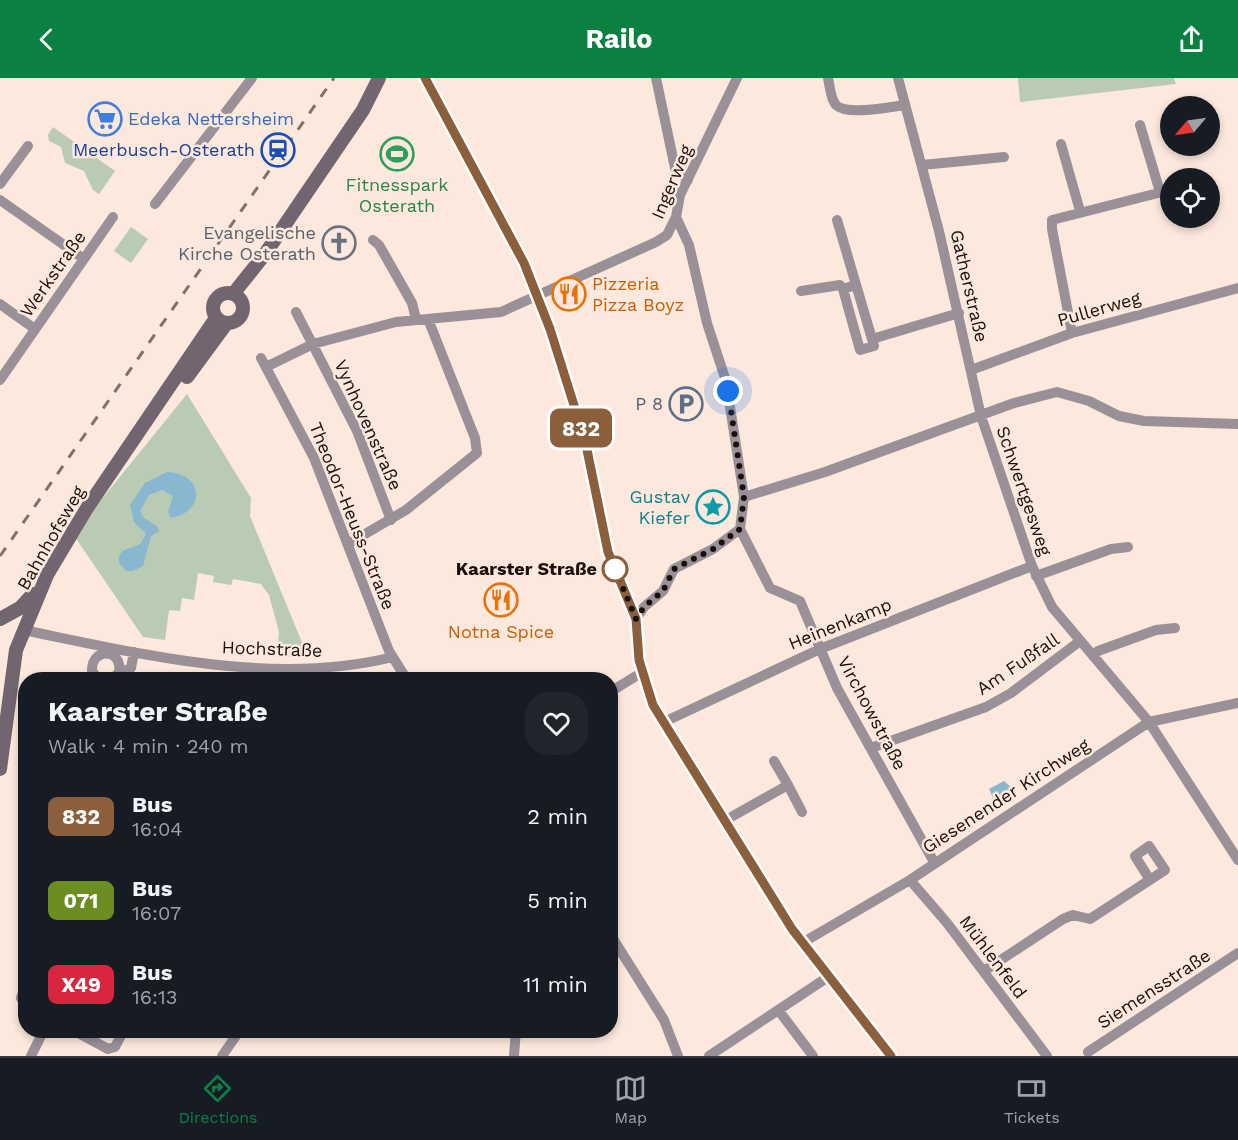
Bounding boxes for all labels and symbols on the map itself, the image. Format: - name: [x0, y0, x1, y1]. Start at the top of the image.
- north arrow: [1160, 96, 1220, 156]
- supermarket icon: Edeka Nettersheim: [87, 101, 123, 137]
- place label: Edeka Nettersheim: [128, 108, 294, 129]
- station icon: Meerbusch-Osterath: [260, 132, 296, 168]
- sports icon: Fitnesspark Osterath: [379, 136, 415, 172]
- place label: Meerbusch-Osterath: [73, 139, 255, 160]
- street label: Ingerweg: [647, 141, 697, 222]
- place label: Fitnesspark Osterath: [346, 174, 448, 216]
- place label: Evangelische Kirche Osterath: [178, 222, 316, 264]
- church icon: Evangelische Kirche Osterath: [321, 225, 357, 261]
- street label: Werkstraße: [15, 227, 90, 321]
- street label: Gatherstraße: [946, 228, 993, 344]
- place label: Pizzeria Pizza Boyz: [592, 273, 684, 315]
- restaurant icon: Pizzeria Pizza Boyz: [551, 276, 587, 312]
- street label: Pullerweg: [1055, 287, 1143, 330]
- street label: Vynhovenstraße: [330, 356, 407, 493]
- your location: [713, 376, 743, 406]
- parking icon: P 8: [668, 386, 704, 422]
- place label: P 8: [635, 393, 663, 414]
- line badge: 832: [546, 408, 616, 448]
- street label: Theodor-Heuss-Straße: [305, 419, 400, 613]
- street label: Schwertgesweg: [992, 423, 1057, 559]
- street label: Bahnhofsweg: [12, 482, 89, 594]
- place label: Gustav Kiefer: [630, 486, 691, 528]
- place icon: Gustav Kiefer: [695, 489, 731, 525]
- marker: Kaarster Straße: [602, 556, 628, 582]
- place label: Kaarster Straße: [456, 558, 597, 579]
- restaurant icon: Notna Spice: [483, 582, 519, 618]
- street label: Heinenkamp: [785, 593, 895, 654]
- place label: Notna Spice: [448, 621, 554, 642]
- street label: Am Fußfall: [972, 628, 1063, 699]
- street label: Hochstraße: [221, 636, 323, 661]
- street label: Virchowstraße: [834, 652, 911, 773]
- street label: Giesenender Kirchweg: [918, 733, 1094, 857]
- street label: Mühlenfeld: [955, 911, 1031, 1002]
- street label: Siemensstraße: [1093, 944, 1214, 1033]

